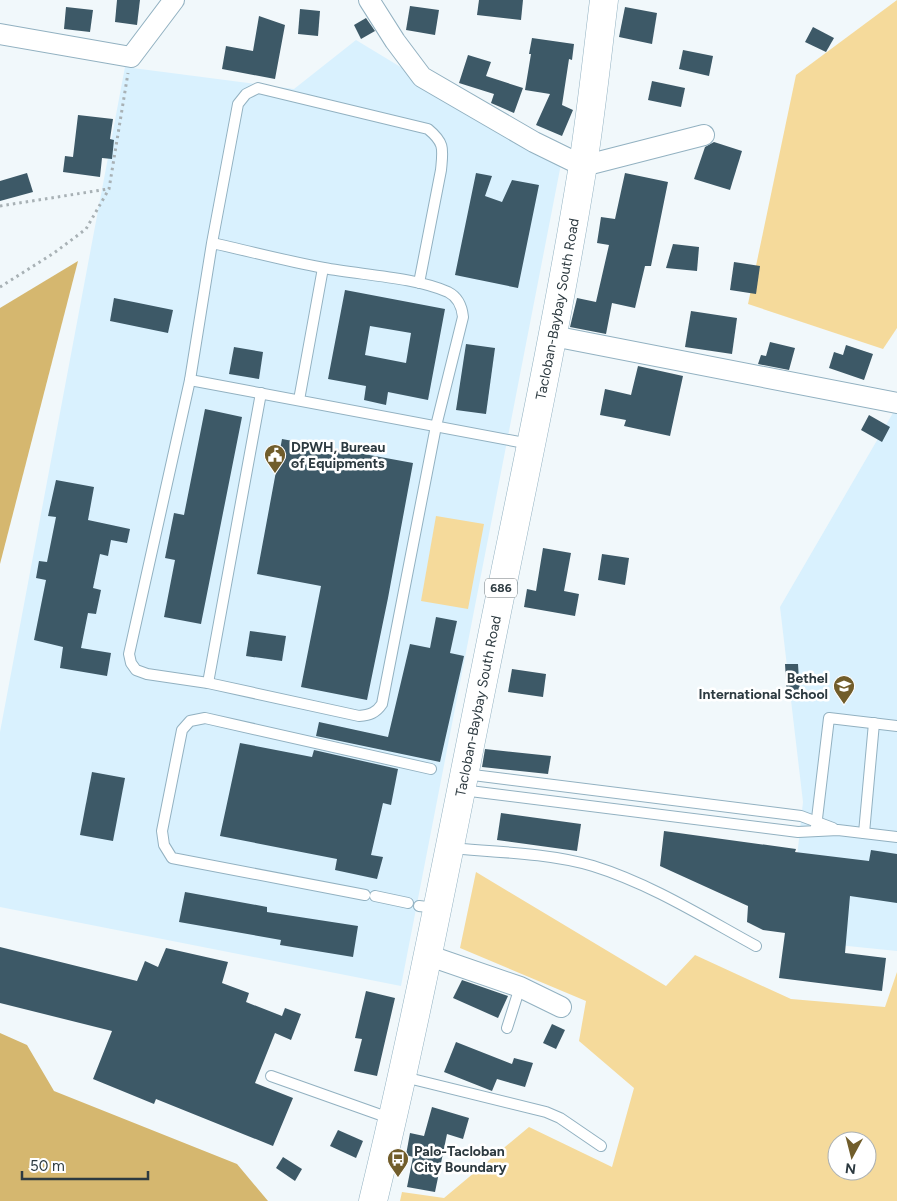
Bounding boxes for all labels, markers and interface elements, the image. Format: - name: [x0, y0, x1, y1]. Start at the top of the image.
- street label: Tacloban-Baybay South Road: [532, 217, 582, 401]
- place label: DPWH, Bureau of Equipments: [291, 439, 386, 472]
- public building icon: DPWH, Bureau of Equipments: [263, 443, 287, 474]
- road number: 686: [485, 578, 517, 598]
- street label: Tacloban-Baybay South Road: [452, 614, 504, 798]
- place label: Bethel International School: [699, 670, 828, 703]
- school or university icon: Bethel International School: [832, 674, 856, 705]
- north arrow: [827, 1131, 877, 1181]
- place label: Palo-Tacloban City Boundary: [414, 1143, 508, 1176]
- bus stop icon: Palo-Tacloban City Boundary: [386, 1147, 410, 1178]
- scale bar: [22, 1148, 149, 1180]
- text: 50 m: [30, 1157, 65, 1175]
- text: N: [844, 1159, 857, 1178]

